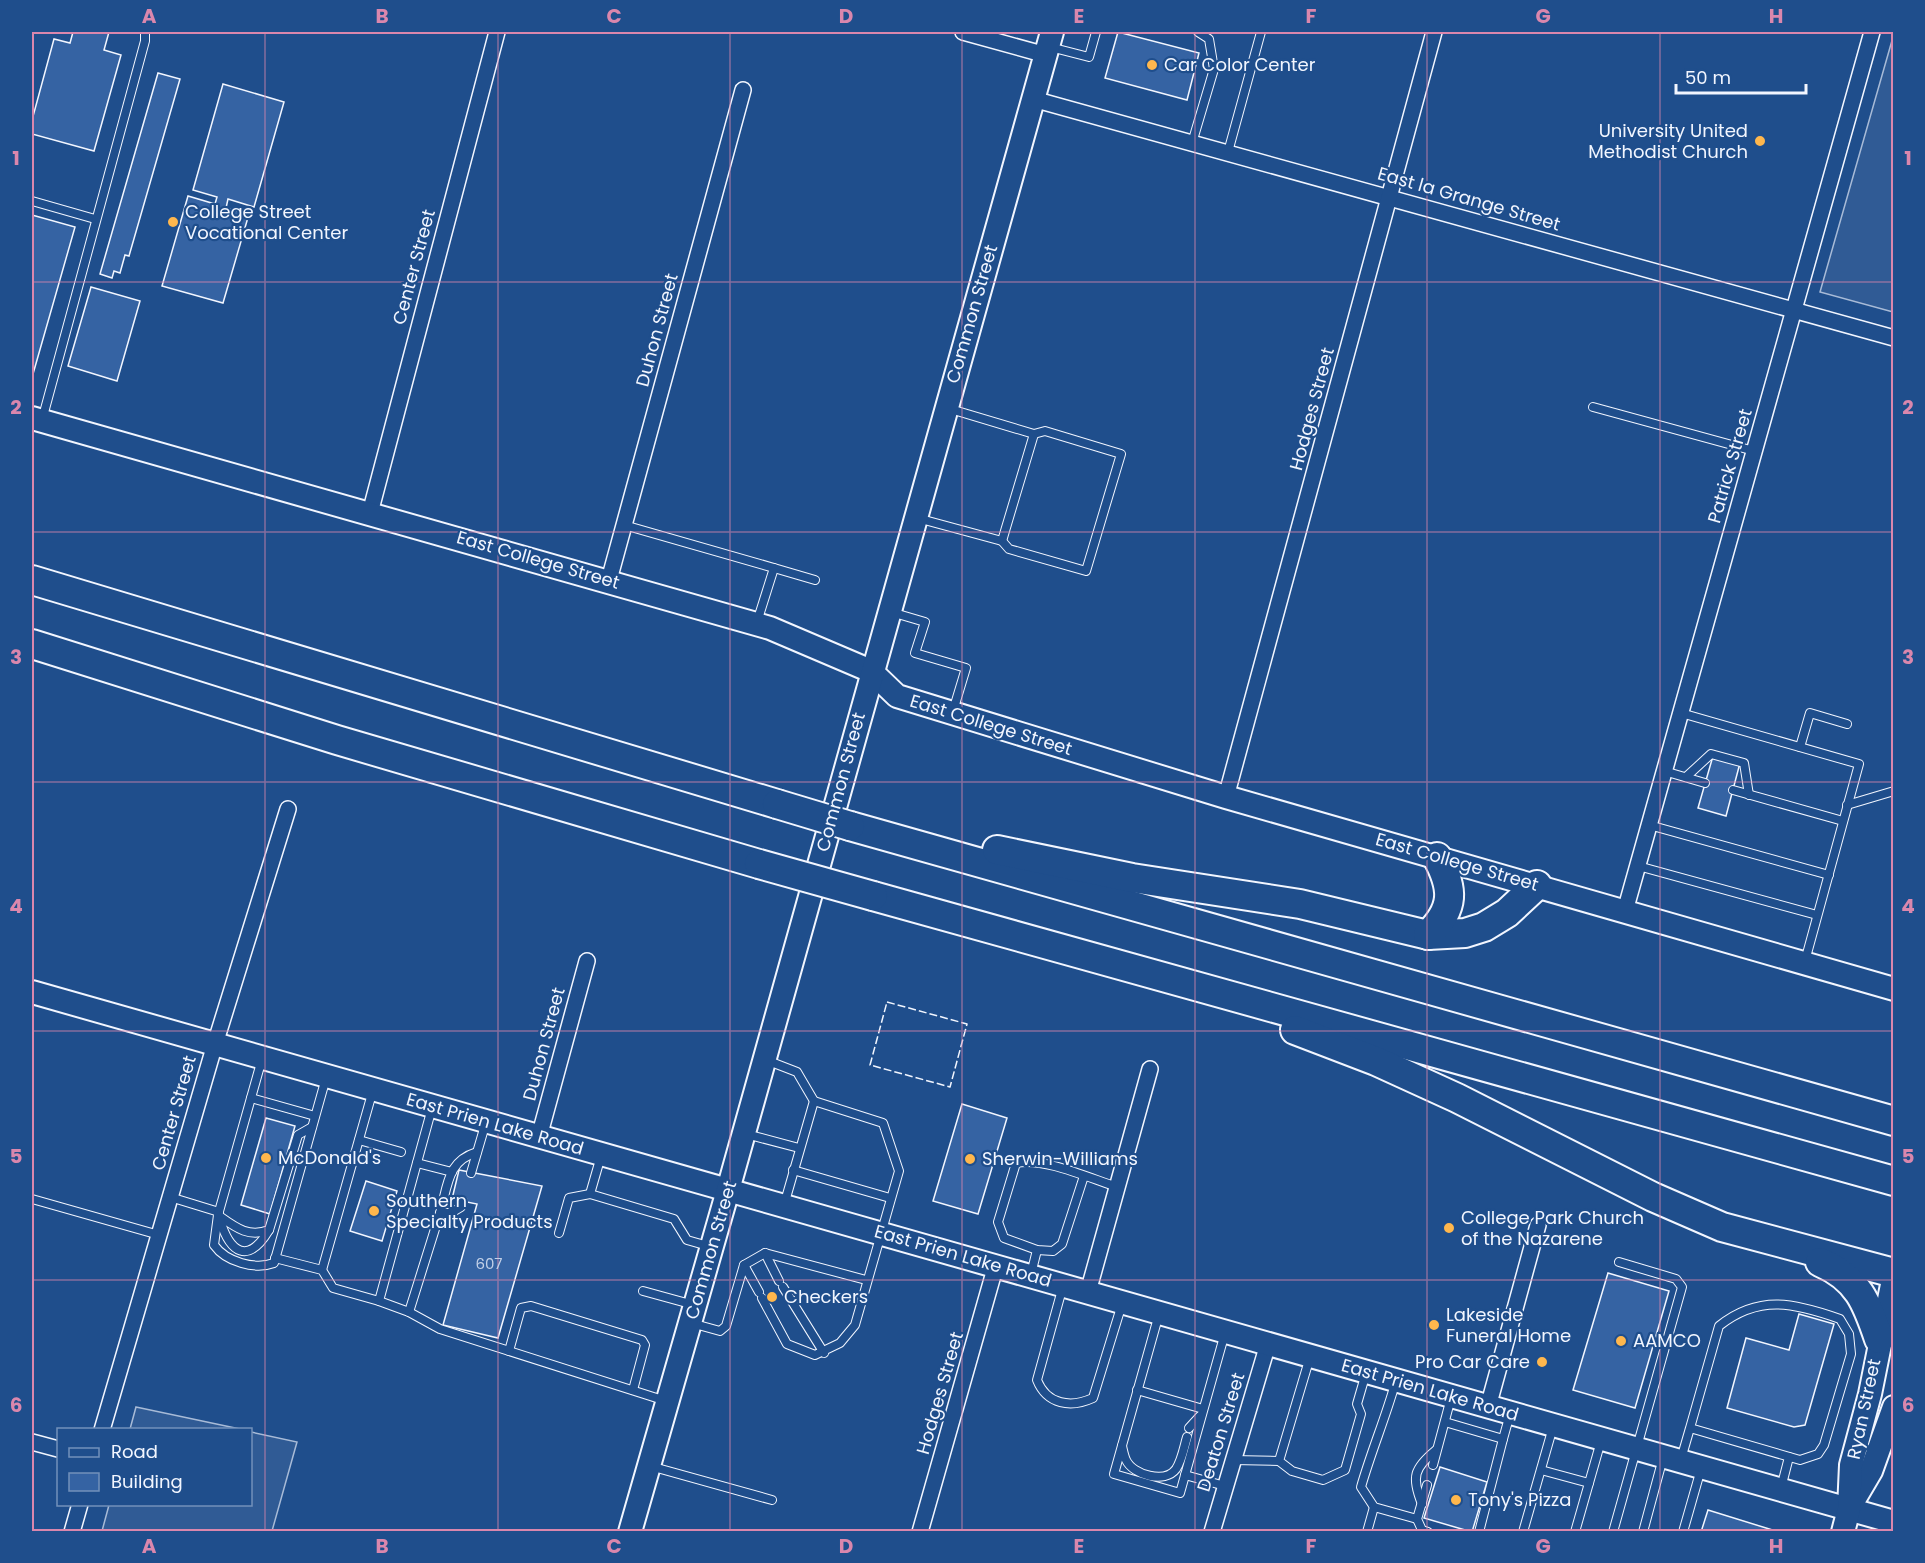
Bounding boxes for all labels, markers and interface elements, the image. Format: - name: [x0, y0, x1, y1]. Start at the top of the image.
- text: A: [142, 2, 157, 30]
- text: B: [375, 2, 389, 30]
- text: C: [606, 2, 622, 30]
- text: D: [839, 2, 853, 30]
- text: E: [1074, 2, 1084, 30]
- text: F: [1306, 2, 1317, 30]
- text: G: [1535, 2, 1551, 30]
- text: H: [1769, 2, 1783, 30]
- place label: Car Color Center: [1164, 52, 1316, 77]
- scale bar: [1676, 57, 1806, 95]
- marker: Car Color Center: [1145, 58, 1159, 72]
- text: 50 m: [1685, 65, 1731, 90]
- place label: University United Methodist Church: [1588, 118, 1748, 164]
- marker: University United Methodist Church: [1753, 134, 1767, 148]
- text: 1: [12, 144, 20, 172]
- text: 1: [1904, 144, 1912, 172]
- street label: East la Grange Street: [1375, 160, 1563, 237]
- place label: College Street Vocational Center: [185, 199, 348, 245]
- street label: Center Street: [386, 206, 441, 327]
- marker: College Street Vocational Center: [166, 215, 180, 229]
- street label: Common Street: [940, 242, 1003, 386]
- street label: Duhon Street: [629, 270, 684, 389]
- street label: Hodges Street: [1283, 345, 1340, 473]
- text: 2: [10, 393, 22, 421]
- text: 2: [1902, 393, 1914, 421]
- street label: Patrick Street: [1701, 406, 1758, 526]
- street label: East College Street: [454, 524, 623, 595]
- text: 3: [10, 643, 22, 671]
- text: 3: [1902, 643, 1914, 671]
- street label: East College Street: [907, 688, 1075, 761]
- street label: Common Street: [810, 710, 871, 854]
- street label: East College Street: [1373, 826, 1542, 897]
- text: 4: [9, 892, 23, 920]
- text: 4: [1901, 892, 1915, 920]
- street label: Duhon Street: [516, 984, 571, 1103]
- street label: Center Street: [145, 1052, 202, 1173]
- street label: East Prien Lake Road: [404, 1086, 587, 1161]
- text: 5: [10, 1142, 23, 1170]
- text: 5: [1902, 1142, 1915, 1170]
- place label: McDonald's: [278, 1145, 381, 1170]
- place label: Sherwin-Williams: [982, 1146, 1138, 1171]
- marker: McDonald's: [259, 1151, 273, 1165]
- marker: Sherwin-Williams: [963, 1152, 977, 1166]
- street label: Common Street: [679, 1178, 742, 1322]
- place label: Southern Specialty Products: [386, 1188, 553, 1234]
- marker: Southern Specialty Products: [367, 1204, 381, 1218]
- place label: College Park Church of the Nazarene: [1461, 1205, 1644, 1251]
- street label: East Prien Lake Road: [872, 1218, 1055, 1293]
- marker: College Park Church of the Nazarene: [1442, 1221, 1456, 1235]
- house number: 607: [475, 1253, 503, 1274]
- place label: Checkers: [784, 1284, 868, 1309]
- marker: Checkers: [765, 1290, 779, 1304]
- place label: Lakeside Funeral Home: [1446, 1302, 1571, 1348]
- marker: Lakeside Funeral Home: [1427, 1318, 1441, 1332]
- place label: AAMCO: [1633, 1328, 1701, 1353]
- street label: Hodges Street: [910, 1329, 969, 1457]
- marker: AAMCO: [1614, 1334, 1628, 1348]
- place label: Pro Car Care: [1415, 1349, 1530, 1374]
- street label: East Prien Lake Road: [1339, 1352, 1522, 1427]
- marker: Pro Car Care: [1535, 1355, 1549, 1369]
- street label: Ryan Street: [1841, 1356, 1886, 1462]
- street label: Deaton Street: [1191, 1369, 1250, 1494]
- text: 6: [10, 1391, 22, 1419]
- text: 6: [1902, 1391, 1914, 1419]
- legend: [57, 1428, 252, 1506]
- text: Road: [111, 1439, 158, 1464]
- text: Building: [111, 1469, 183, 1494]
- place label: Tony's Pizza: [1468, 1487, 1571, 1512]
- marker: Tony's Pizza: [1449, 1493, 1463, 1507]
- text: A: [142, 1532, 157, 1560]
- text: B: [375, 1532, 389, 1560]
- text: C: [606, 1532, 622, 1560]
- text: D: [839, 1532, 853, 1560]
- text: E: [1074, 1532, 1084, 1560]
- text: F: [1306, 1532, 1317, 1560]
- text: G: [1535, 1532, 1551, 1560]
- text: H: [1769, 1532, 1783, 1560]

